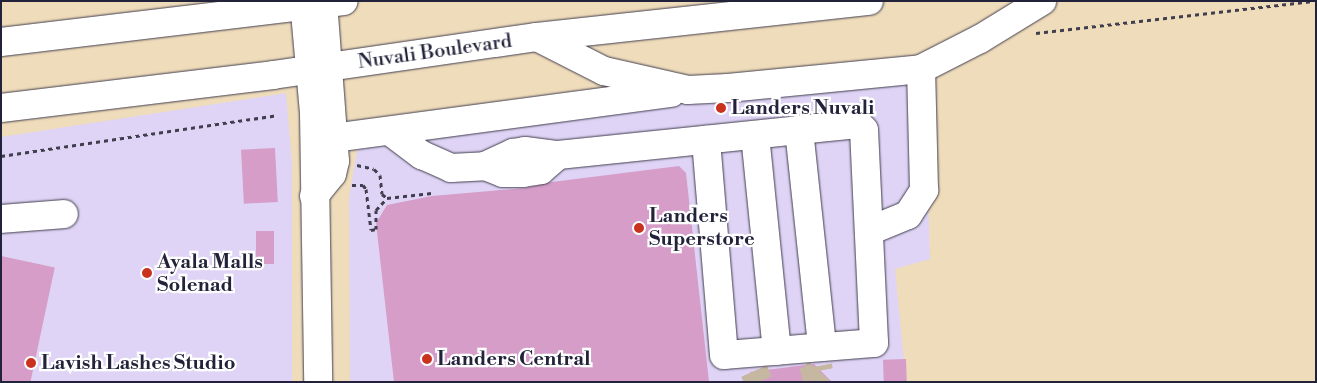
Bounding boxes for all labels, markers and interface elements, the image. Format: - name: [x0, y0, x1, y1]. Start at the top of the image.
- street label: Nuvali Boulevard: [357, 29, 513, 75]
- place label: Landers Nuvali: [731, 96, 874, 120]
- marker: Landers Nuvali: [715, 102, 727, 114]
- place label: Landers Superstore: [649, 205, 755, 252]
- marker: Landers Superstore: [633, 222, 645, 234]
- place label: Ayala Malls Solenad: [157, 250, 263, 297]
- marker: Ayala Malls Solenad: [141, 267, 153, 279]
- place label: Landers Central: [437, 347, 591, 371]
- place label: Lavish Lashes Studio: [41, 351, 235, 375]
- marker: Landers Central: [421, 353, 433, 365]
- marker: Lavish Lashes Studio: [25, 357, 37, 369]

